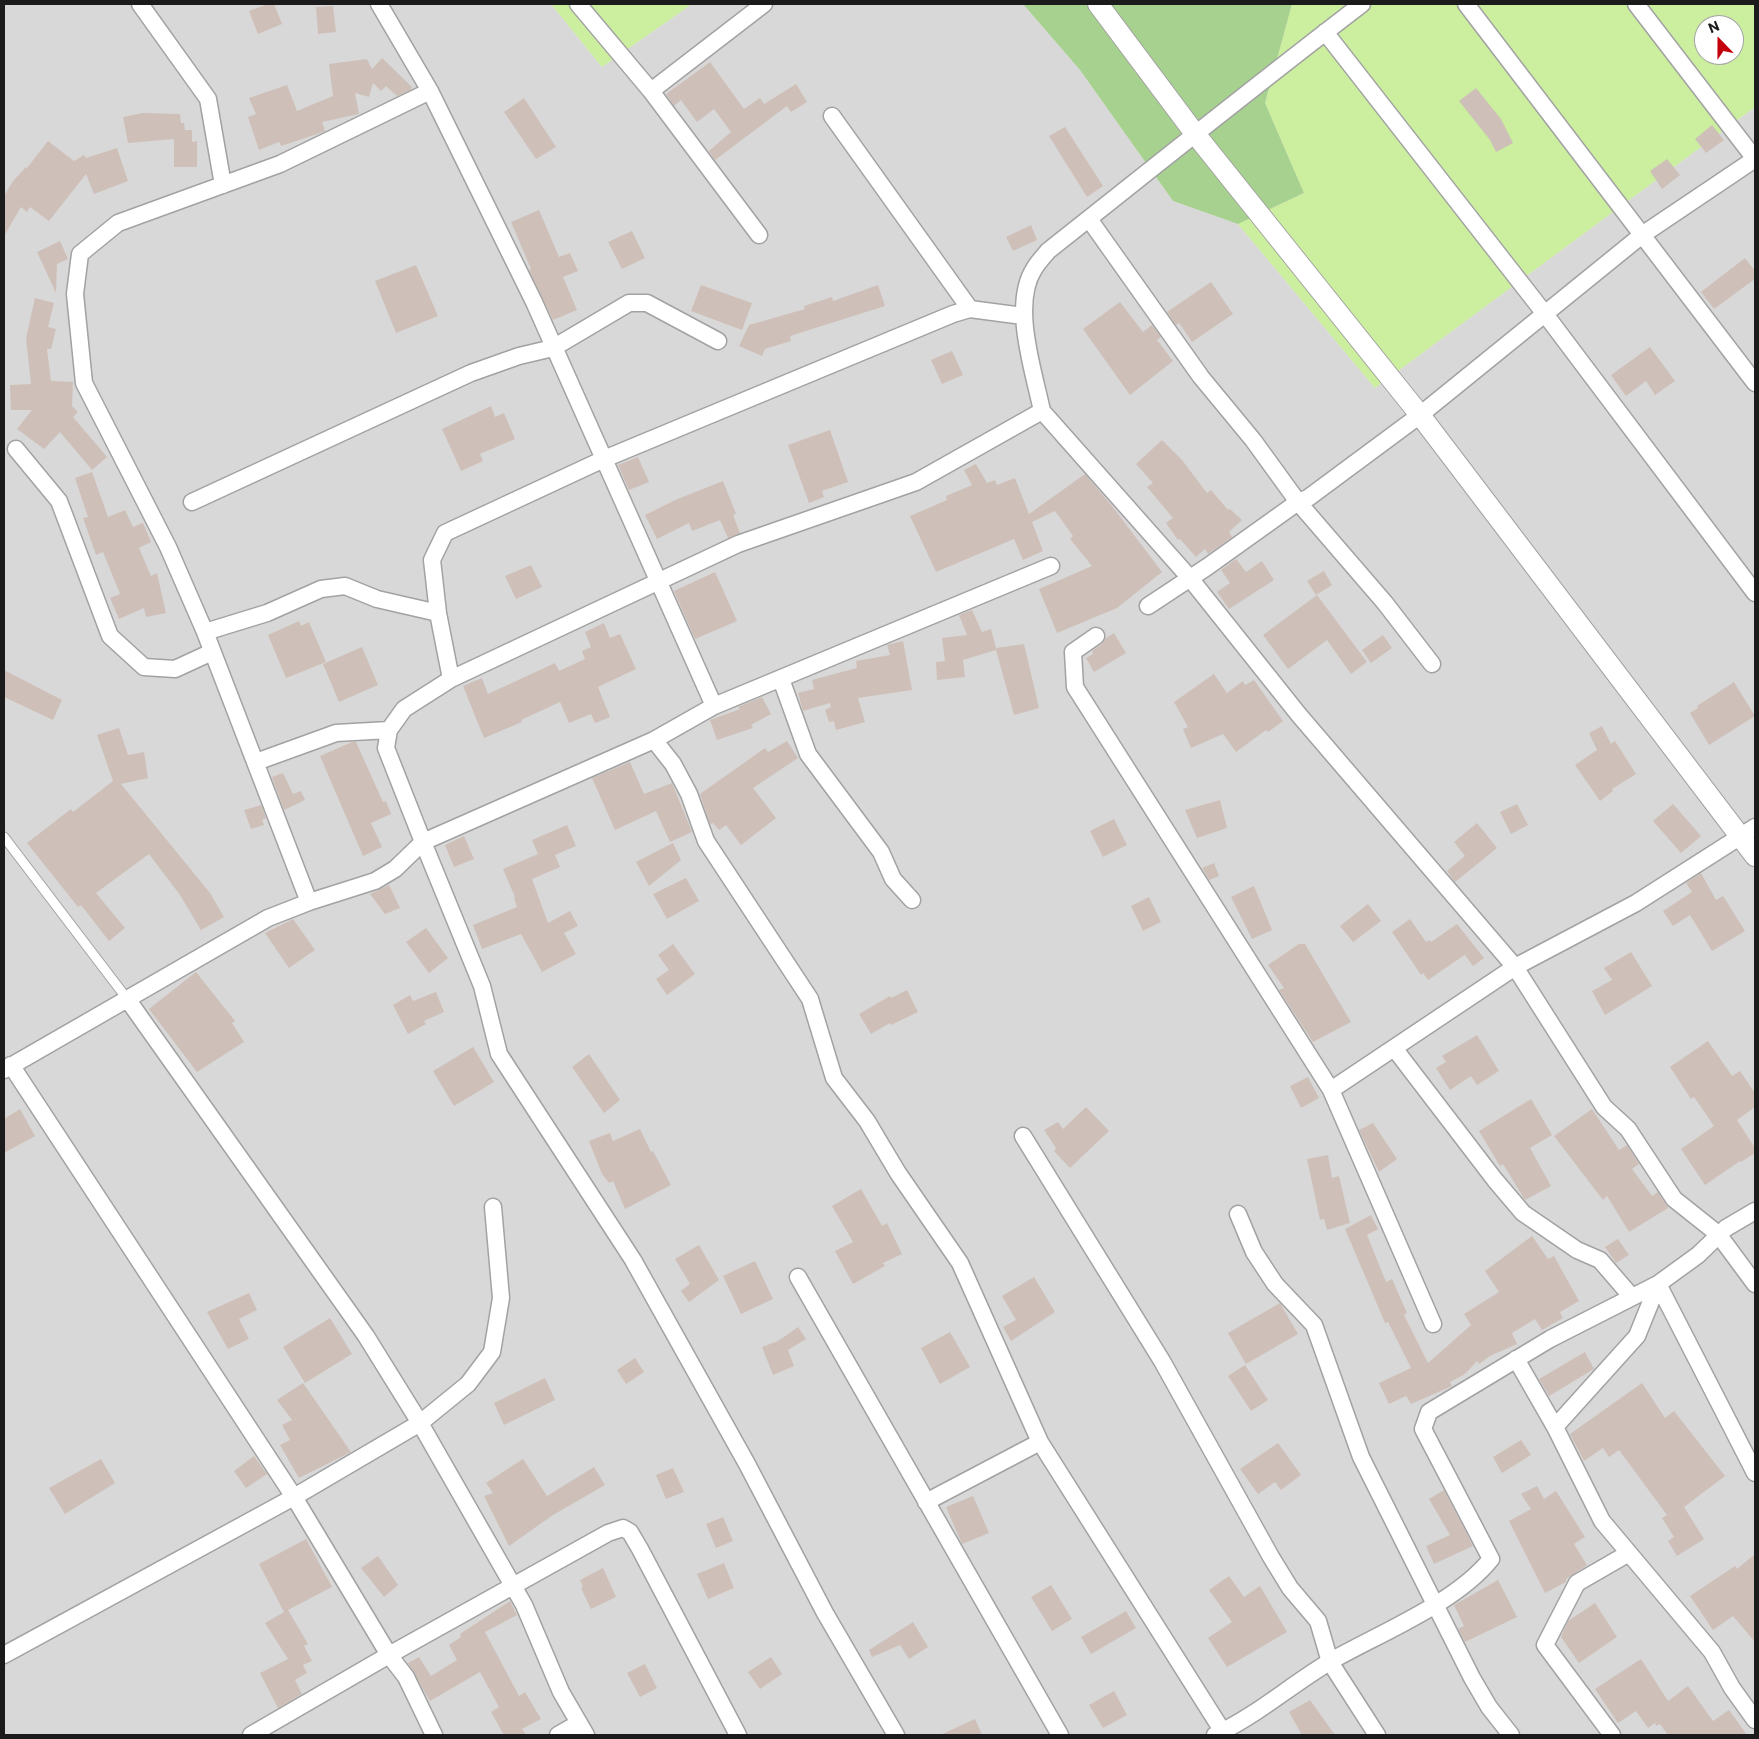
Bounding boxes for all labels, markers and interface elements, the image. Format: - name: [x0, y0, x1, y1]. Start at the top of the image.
- north arrow: [1694, 15, 1744, 65]
- text: N: [1706, 17, 1722, 36]

